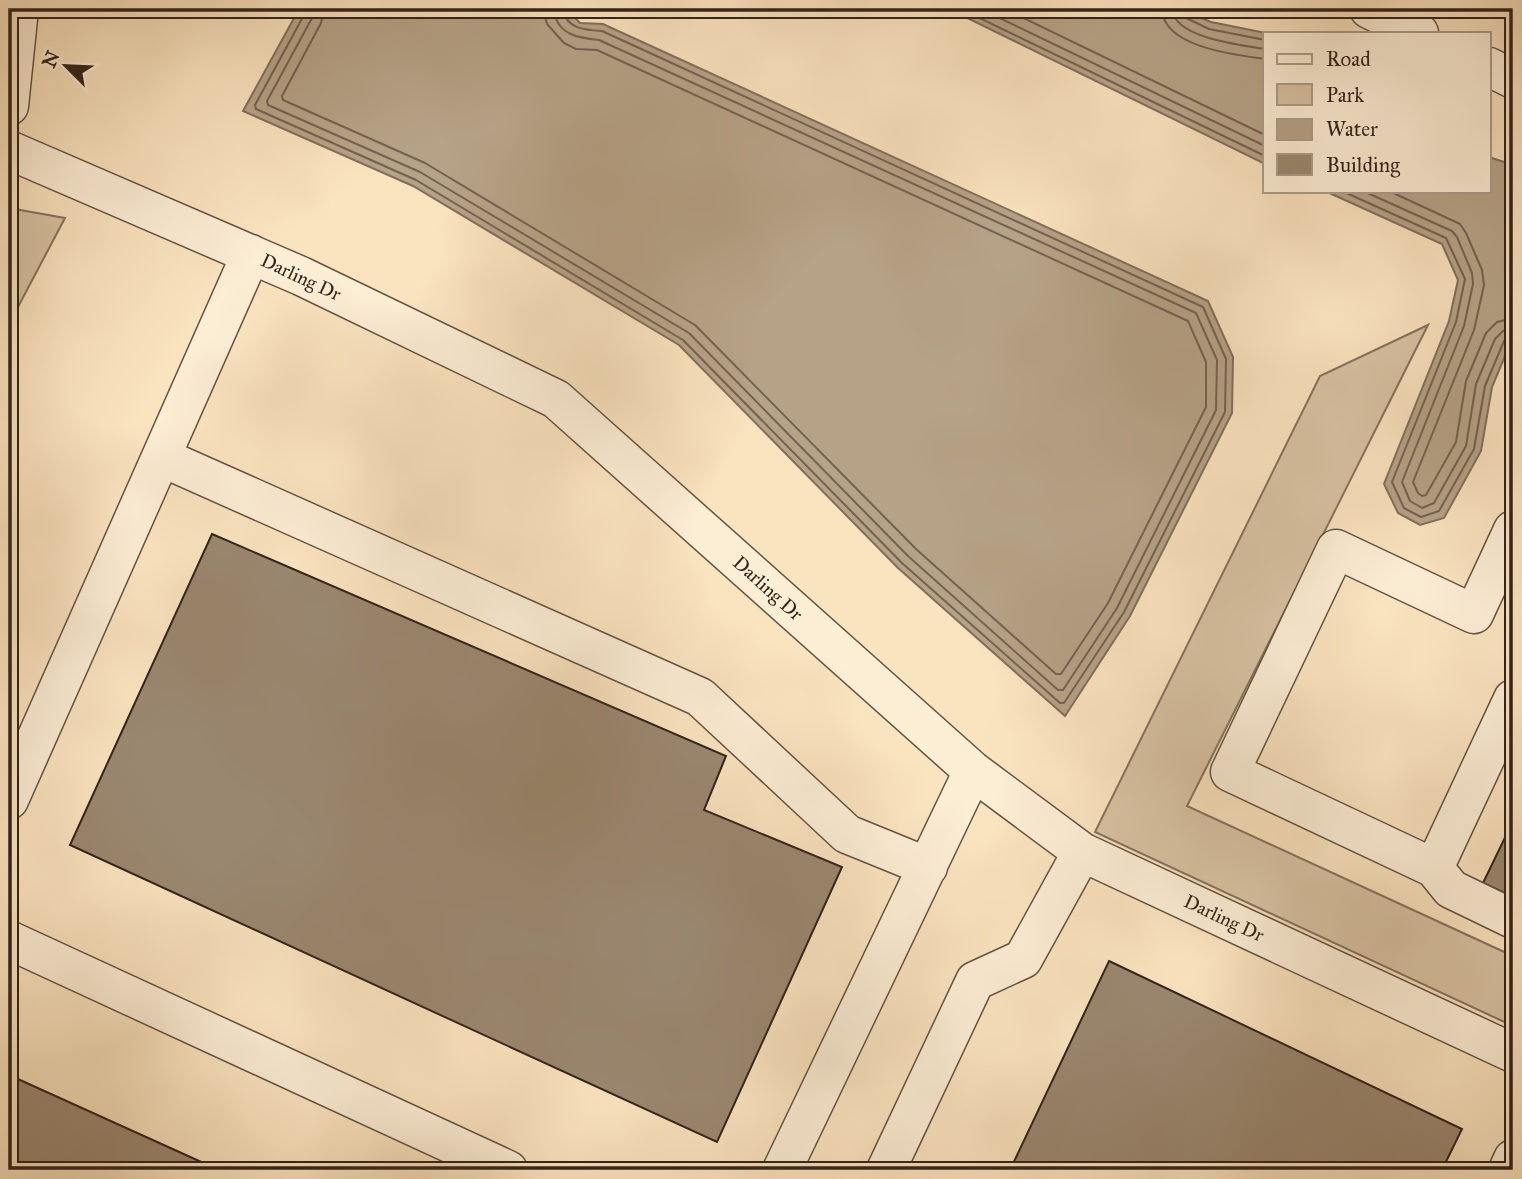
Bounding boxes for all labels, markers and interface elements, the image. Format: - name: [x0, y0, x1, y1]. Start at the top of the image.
- north arrow: [32, 32, 102, 102]
- legend: [1263, 32, 1490, 192]
- text: Road: [1326, 46, 1371, 72]
- text: N: [37, 47, 65, 71]
- text: Park: [1326, 82, 1364, 108]
- text: Water: [1326, 116, 1378, 142]
- text: Building: [1326, 152, 1400, 178]
- street label: Darling Dr: [257, 248, 346, 307]
- street label: Darling Dr: [728, 551, 808, 627]
- street label: Darling Dr: [1180, 889, 1269, 948]

